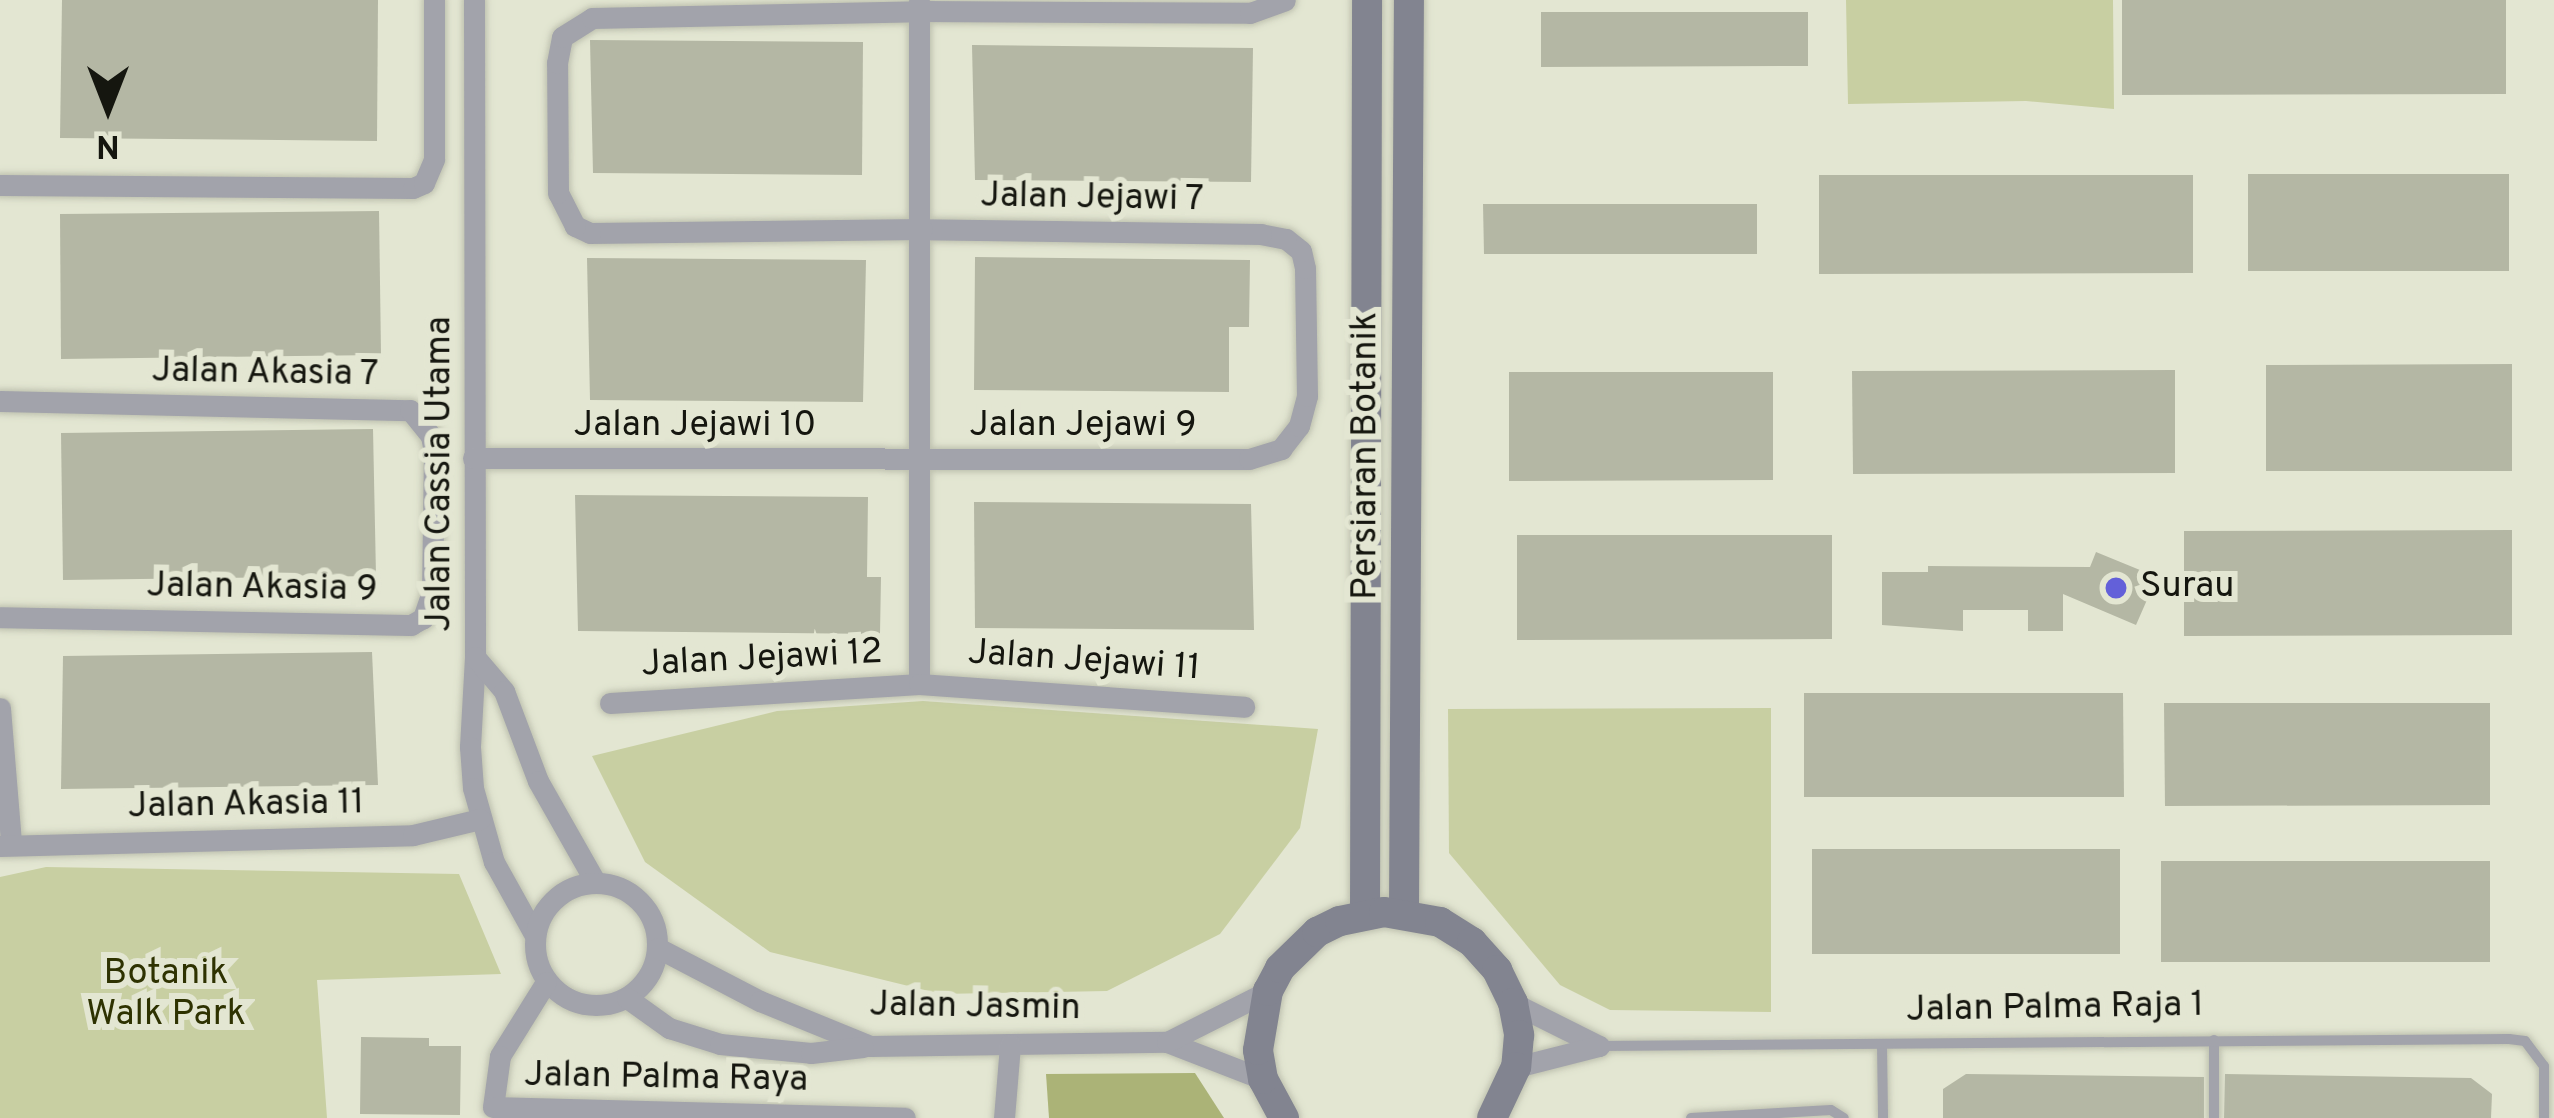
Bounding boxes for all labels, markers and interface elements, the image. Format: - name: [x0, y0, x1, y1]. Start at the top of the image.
- north arrow: [48, 48, 168, 168]
- text: N: [96, 123, 120, 165]
- street label: Jalan Jejawi 7: [979, 175, 1205, 223]
- street label: Persiaran Botanik: [1345, 312, 1389, 600]
- street label: Jalan Cassia Utama: [419, 316, 463, 632]
- street label: Jalan Akasia 7: [150, 350, 380, 398]
- street label: Jalan Jejawi 10: [574, 405, 816, 449]
- street label: Jalan Jejawi 9: [969, 405, 1197, 449]
- street label: Jalan Akasia 9: [145, 565, 379, 613]
- place label: Surau: [2140, 566, 2235, 610]
- marker: Surau: [2103, 575, 2129, 601]
- street label: Jalan Jejawi 12: [640, 632, 884, 688]
- street label: Jalan Jejawi 11: [966, 632, 1202, 692]
- street label: Jalan Akasia 11: [127, 782, 365, 830]
- park label: Botanik Walk Park: [86, 952, 246, 1037]
- street label: Jalan Jasmin: [869, 985, 1081, 1031]
- street label: Jalan Palma Raja 1: [1906, 985, 2204, 1033]
- street label: Jalan Palma Raya: [524, 1055, 808, 1103]

